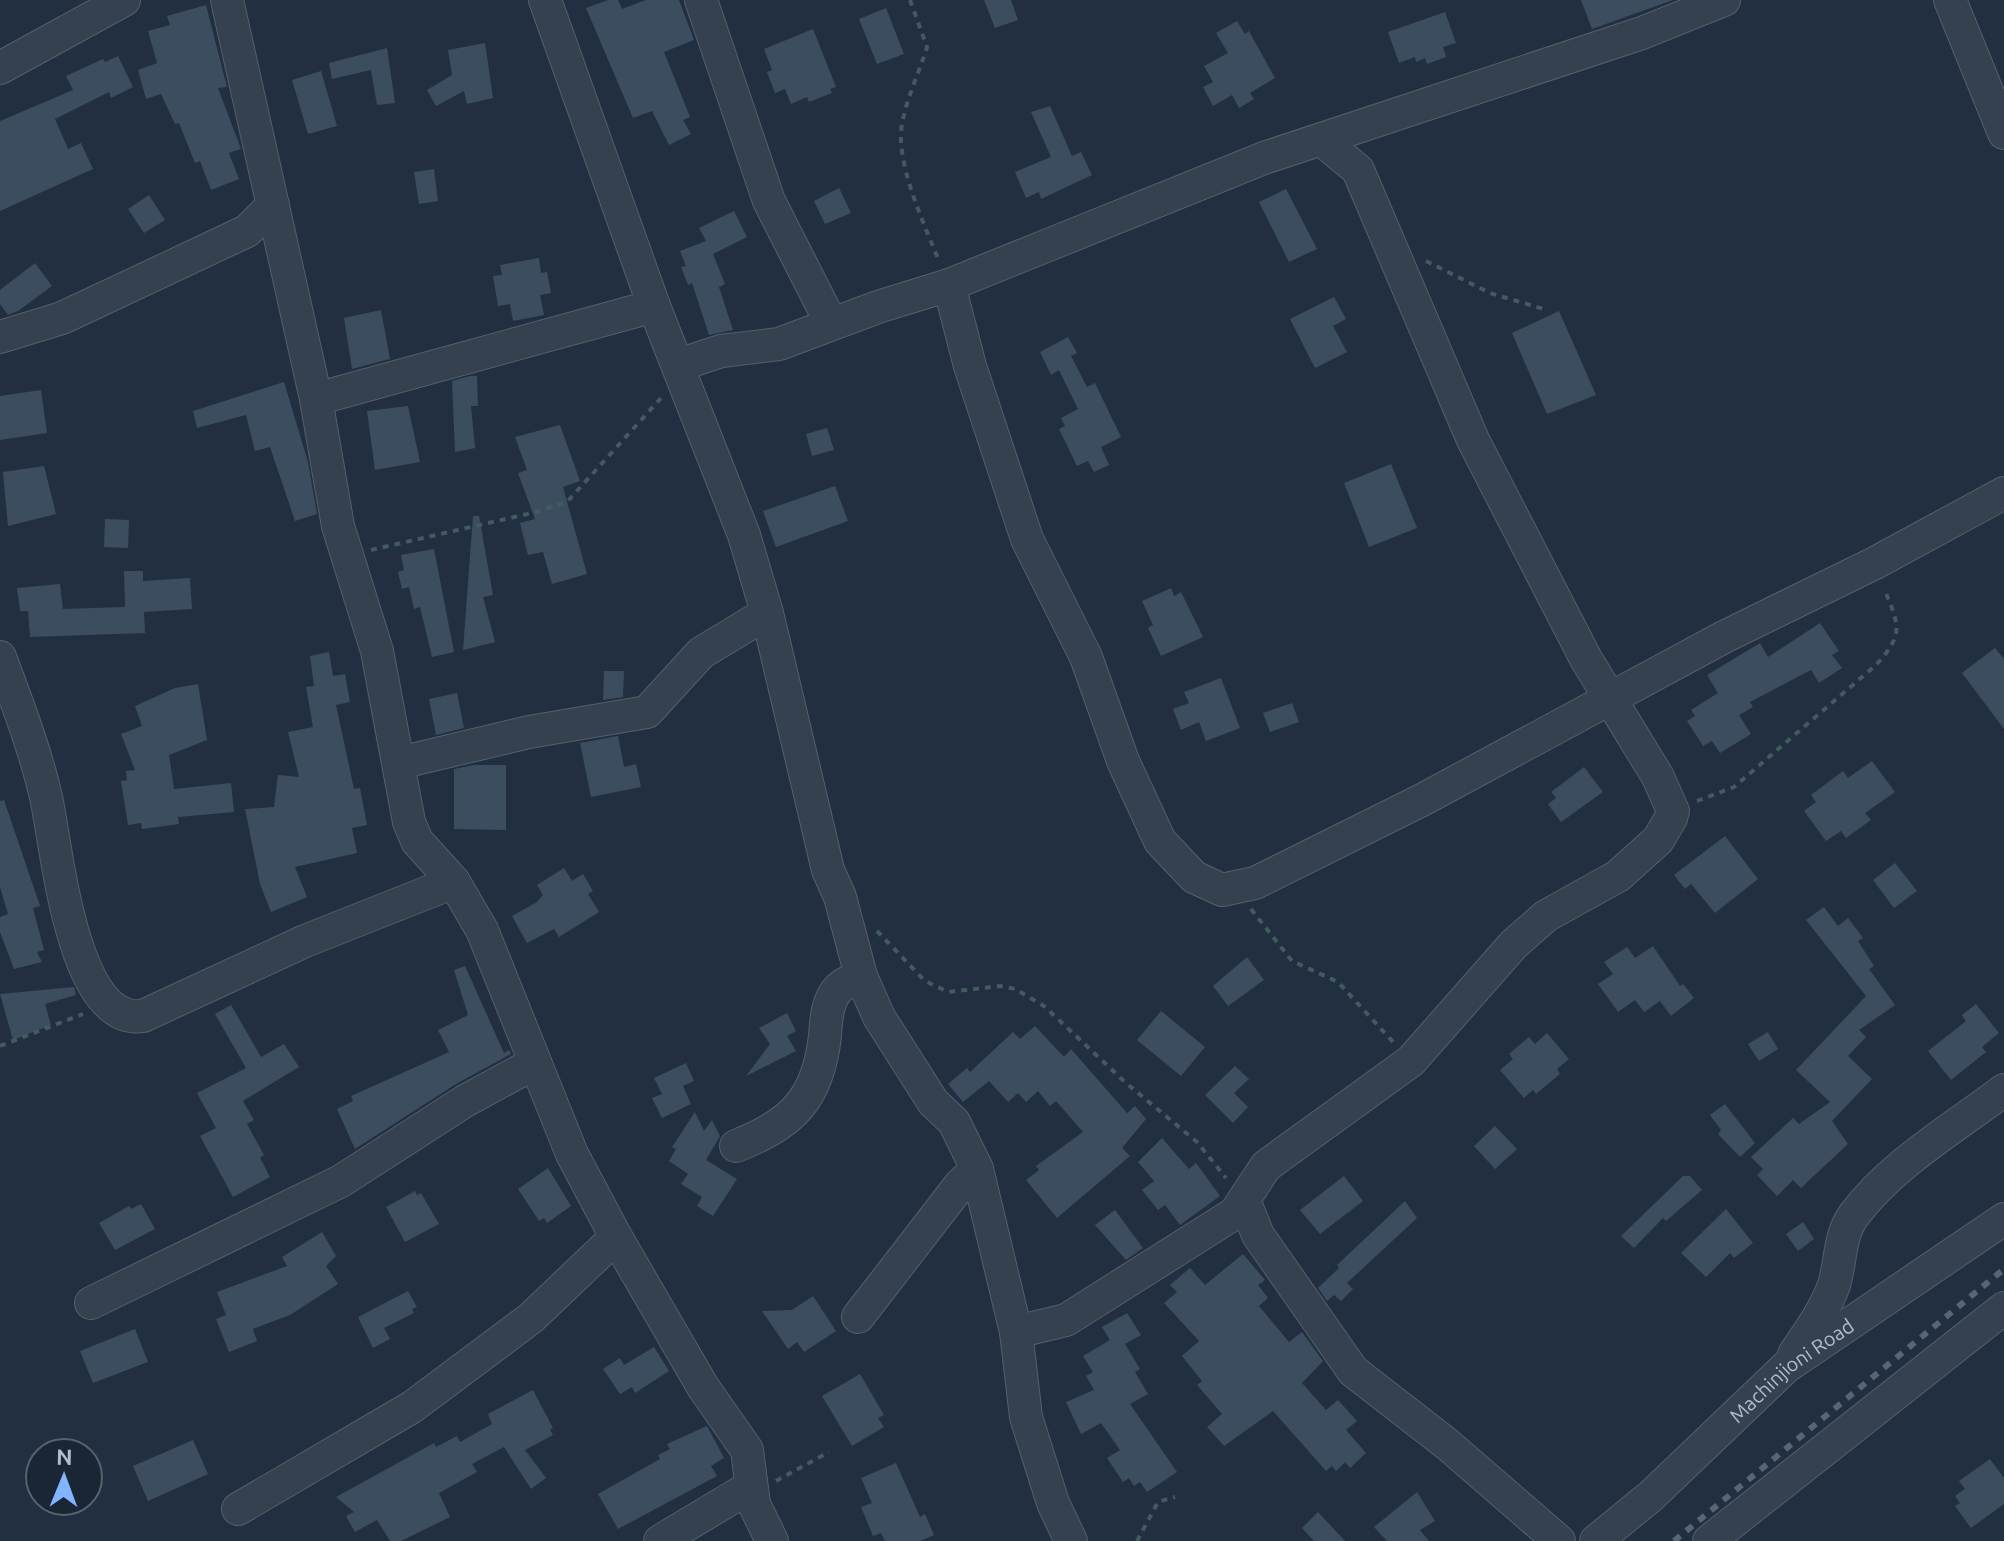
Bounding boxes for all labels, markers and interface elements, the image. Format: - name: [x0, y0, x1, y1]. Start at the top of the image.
- street label: Machinjioni Road: [1724, 1313, 1858, 1427]
- north arrow: [24, 1437, 104, 1517]
- text: N: [56, 1444, 73, 1469]

